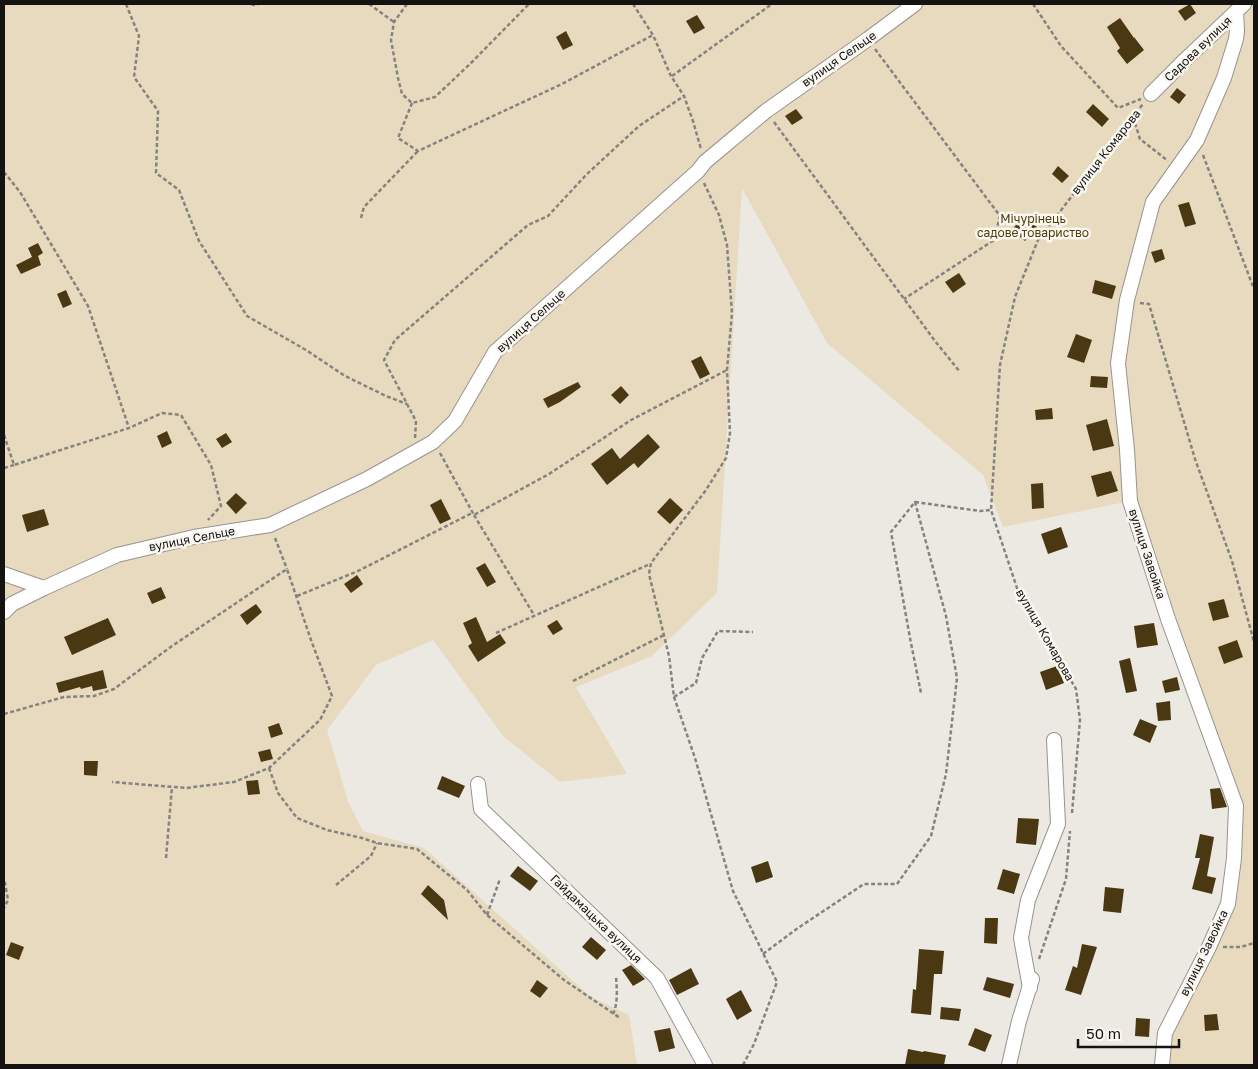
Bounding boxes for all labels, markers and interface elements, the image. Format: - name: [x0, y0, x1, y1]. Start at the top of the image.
- street label: Садова вулиця: [1161, 13, 1234, 85]
- street label: вулиця Сельце: [799, 27, 879, 90]
- street label: вулиця Комарова: [1068, 106, 1143, 197]
- park label: Мічурінець садове товариство: [977, 211, 1089, 240]
- street label: вулиця Сельце: [493, 286, 568, 355]
- street label: вулиця Завойка: [1126, 507, 1169, 601]
- street label: вулиця Сельце: [148, 523, 236, 554]
- street label: вулиця Комарова: [1013, 586, 1078, 683]
- street label: Гайдамацька вулиця: [548, 871, 645, 966]
- street label: вулиця Завойка: [1176, 907, 1231, 998]
- scale bar: [1078, 1016, 1179, 1048]
- text: 50 m: [1086, 1024, 1121, 1042]

